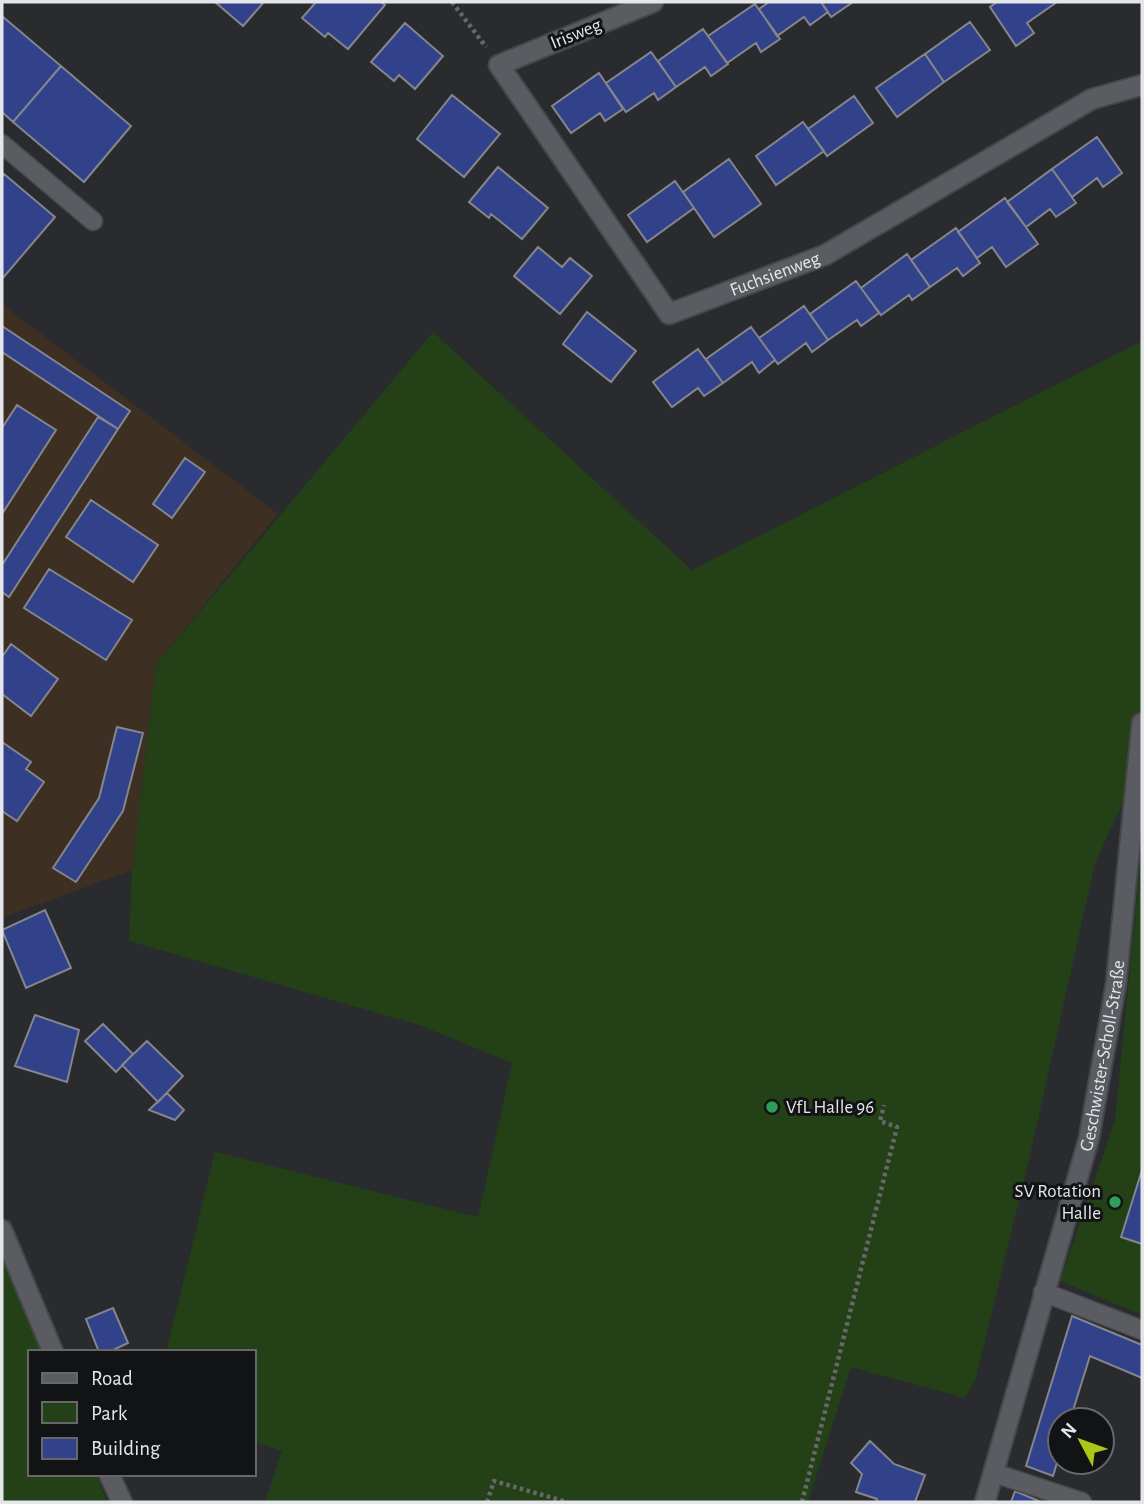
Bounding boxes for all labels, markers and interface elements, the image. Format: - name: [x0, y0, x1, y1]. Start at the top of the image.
- street label: Irisweg: [548, 15, 605, 53]
- street label: Fuchsienweg: [727, 248, 823, 300]
- street label: Geschwister-Scholl-Straße: [1076, 959, 1128, 1153]
- place label: VfL Halle 96: [786, 1098, 874, 1117]
- marker: VfL Halle 96: [764, 1099, 780, 1115]
- place label: SV Rotation Halle: [1015, 1182, 1101, 1223]
- marker: SV Rotation Halle: [1107, 1194, 1123, 1210]
- legend: [28, 1350, 256, 1476]
- text: Road: [91, 1368, 133, 1389]
- text: Park: [91, 1403, 128, 1424]
- north arrow: [1046, 1406, 1116, 1476]
- text: N: [1058, 1420, 1081, 1442]
- text: Building: [91, 1438, 161, 1459]

